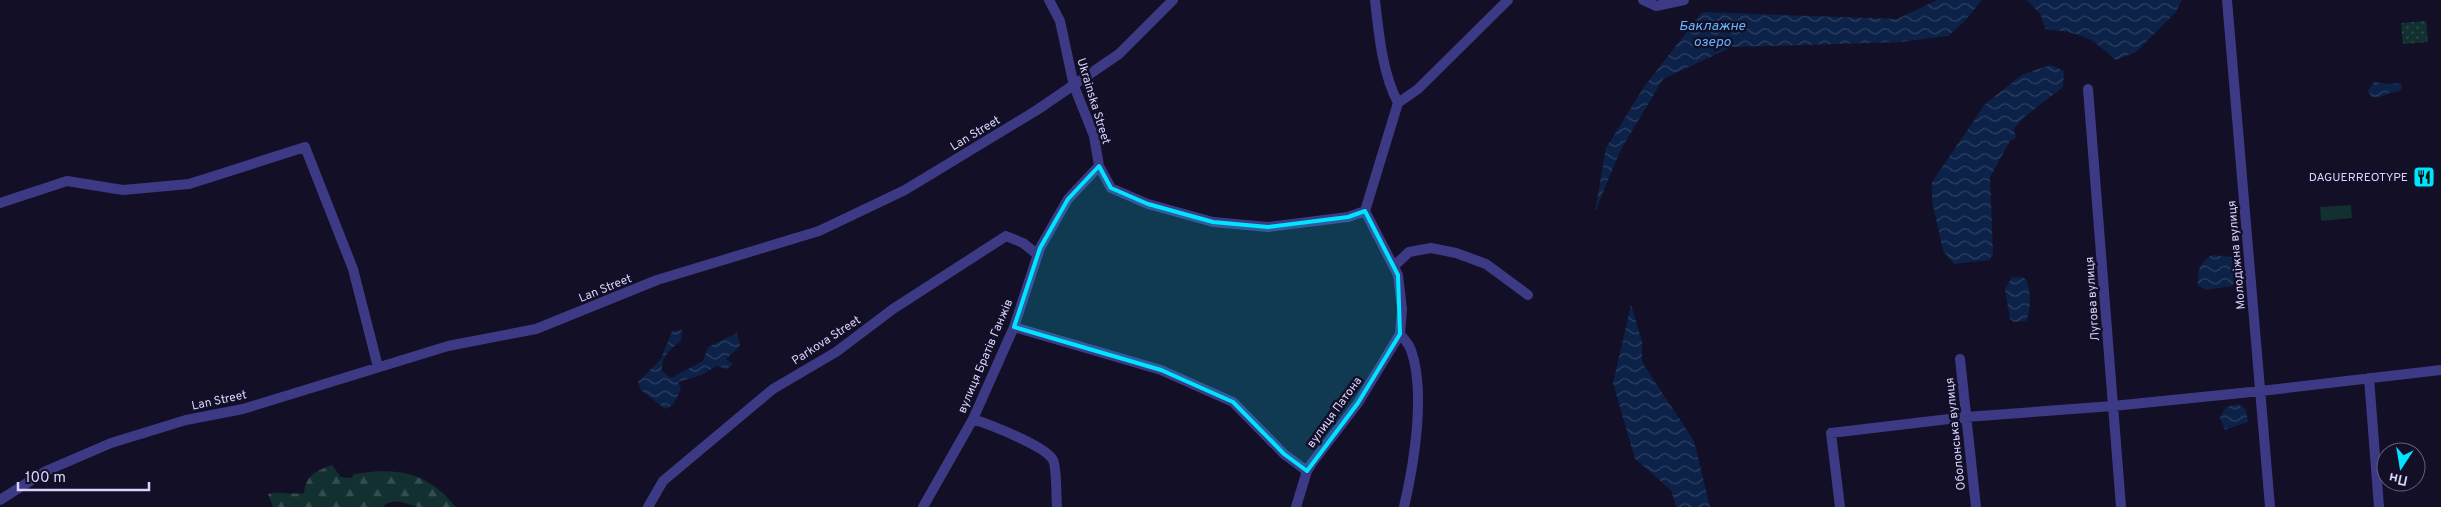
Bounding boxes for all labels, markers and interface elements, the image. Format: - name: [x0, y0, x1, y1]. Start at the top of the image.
- water label: Баклажне озеро: [1679, 18, 1746, 51]
- street label: Ukrainska Street: [1072, 56, 1114, 146]
- street label: Lan Street: [947, 113, 1004, 155]
- restaurant icon: DAGUERREOTYPE: [2412, 165, 2436, 189]
- place label: DAGUERREOTYPE: [2309, 170, 2408, 186]
- street label: Молодіжна вулиця: [2224, 200, 2250, 310]
- street label: Лугова вулиця: [2082, 256, 2104, 342]
- street label: Lan Street: [577, 271, 634, 307]
- street label: вулиця Братів Ганжів: [955, 297, 1017, 416]
- street label: Parkova Street: [789, 313, 864, 369]
- street label: вулиця Патона: [1304, 374, 1366, 451]
- street label: Оболонська вулиця: [1942, 377, 1970, 491]
- street label: Lan Street: [190, 387, 248, 415]
- north arrow: [2376, 442, 2426, 492]
- scale bar: [18, 460, 149, 492]
- text: Пн: [2388, 468, 2410, 489]
- text: 100 m: [25, 469, 66, 488]

